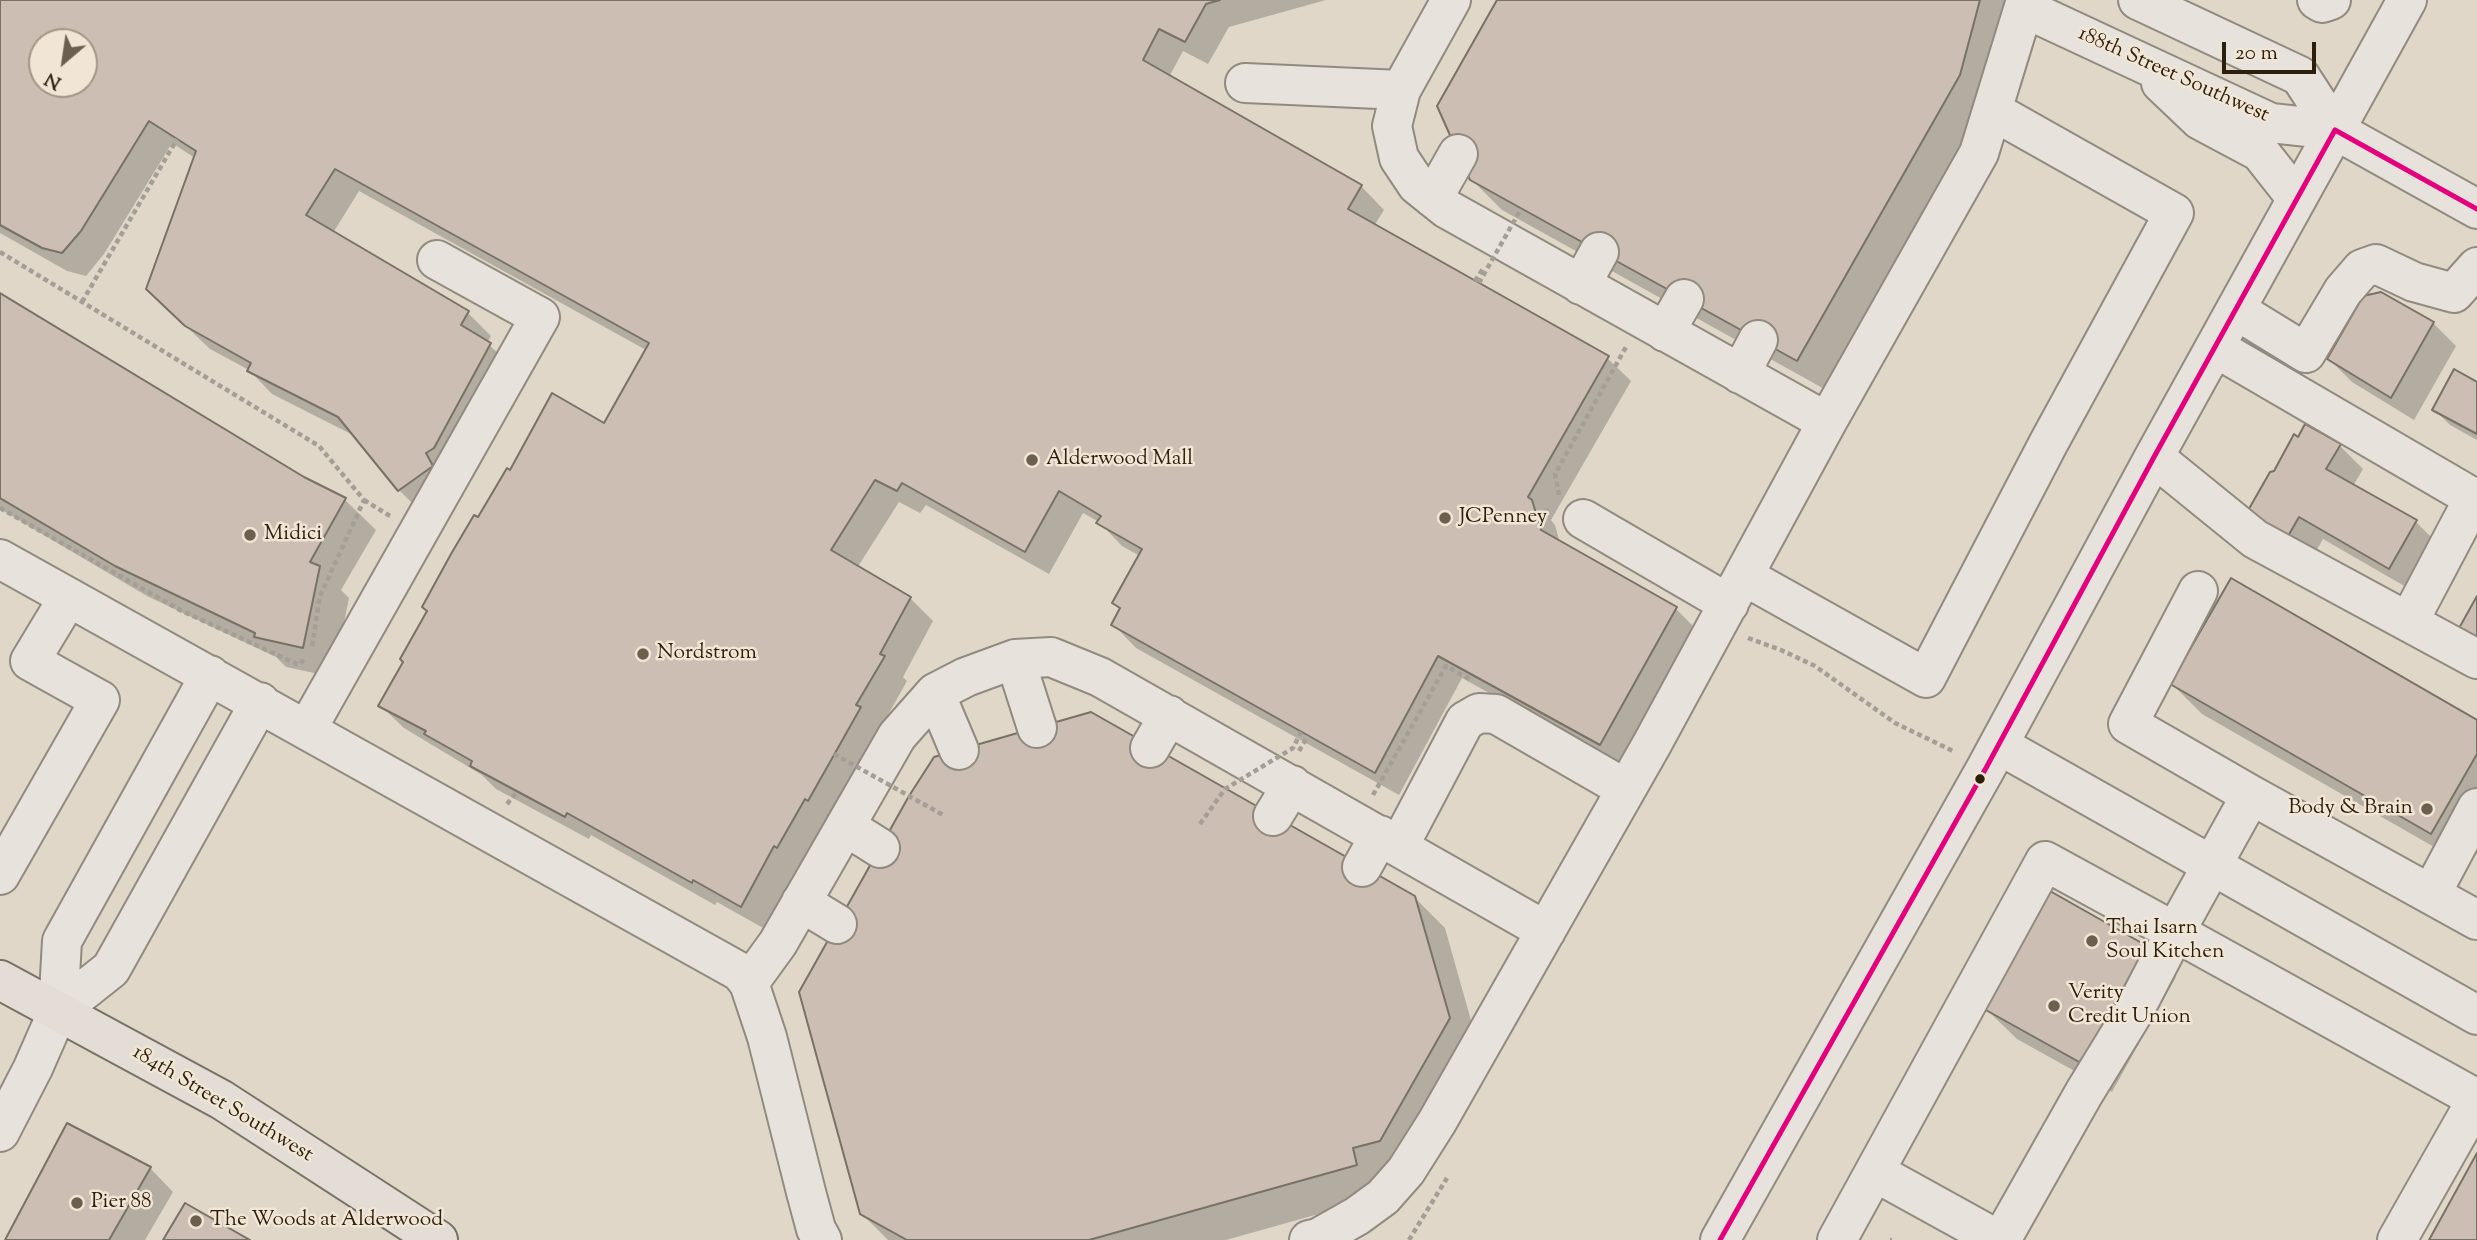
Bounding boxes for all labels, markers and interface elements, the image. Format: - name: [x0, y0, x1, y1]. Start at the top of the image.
- street label: 188th Street Southwest: [2074, 22, 2272, 130]
- north arrow: [28, 28, 98, 98]
- scale bar: [2225, 28, 2320, 72]
- text: 20 m: [2235, 39, 2278, 69]
- text: N: [40, 65, 67, 96]
- place label: Alderwood Mall: [1046, 447, 1193, 473]
- marker: Alderwood Mall: [1024, 452, 1040, 468]
- place label: JCPenney: [1459, 505, 1547, 531]
- marker: JCPenney: [1437, 510, 1453, 526]
- place label: Midici: [264, 522, 322, 548]
- marker: Midici: [242, 527, 258, 543]
- place label: Nordstrom: [657, 641, 757, 667]
- marker: Nordstrom: [635, 646, 651, 662]
- unlabelled marker: [1973, 772, 1987, 786]
- place label: Body & Brain: [2288, 796, 2413, 822]
- marker: Body & Brain: [2419, 801, 2435, 817]
- place label: Thai Isarn Soul Kitchen: [2106, 916, 2224, 966]
- marker: Thai Isarn Soul Kitchen: [2084, 933, 2100, 949]
- place label: Verity Credit Union: [2068, 981, 2191, 1031]
- marker: Verity Credit Union: [2046, 998, 2062, 1014]
- street label: 184th Street Southwest: [127, 1041, 317, 1169]
- place label: Pier 88: [91, 1190, 152, 1216]
- marker: Pier 88: [69, 1195, 85, 1211]
- place label: The Woods at Alderwood: [210, 1208, 443, 1234]
- marker: The Woods at Alderwood: [188, 1213, 204, 1229]

